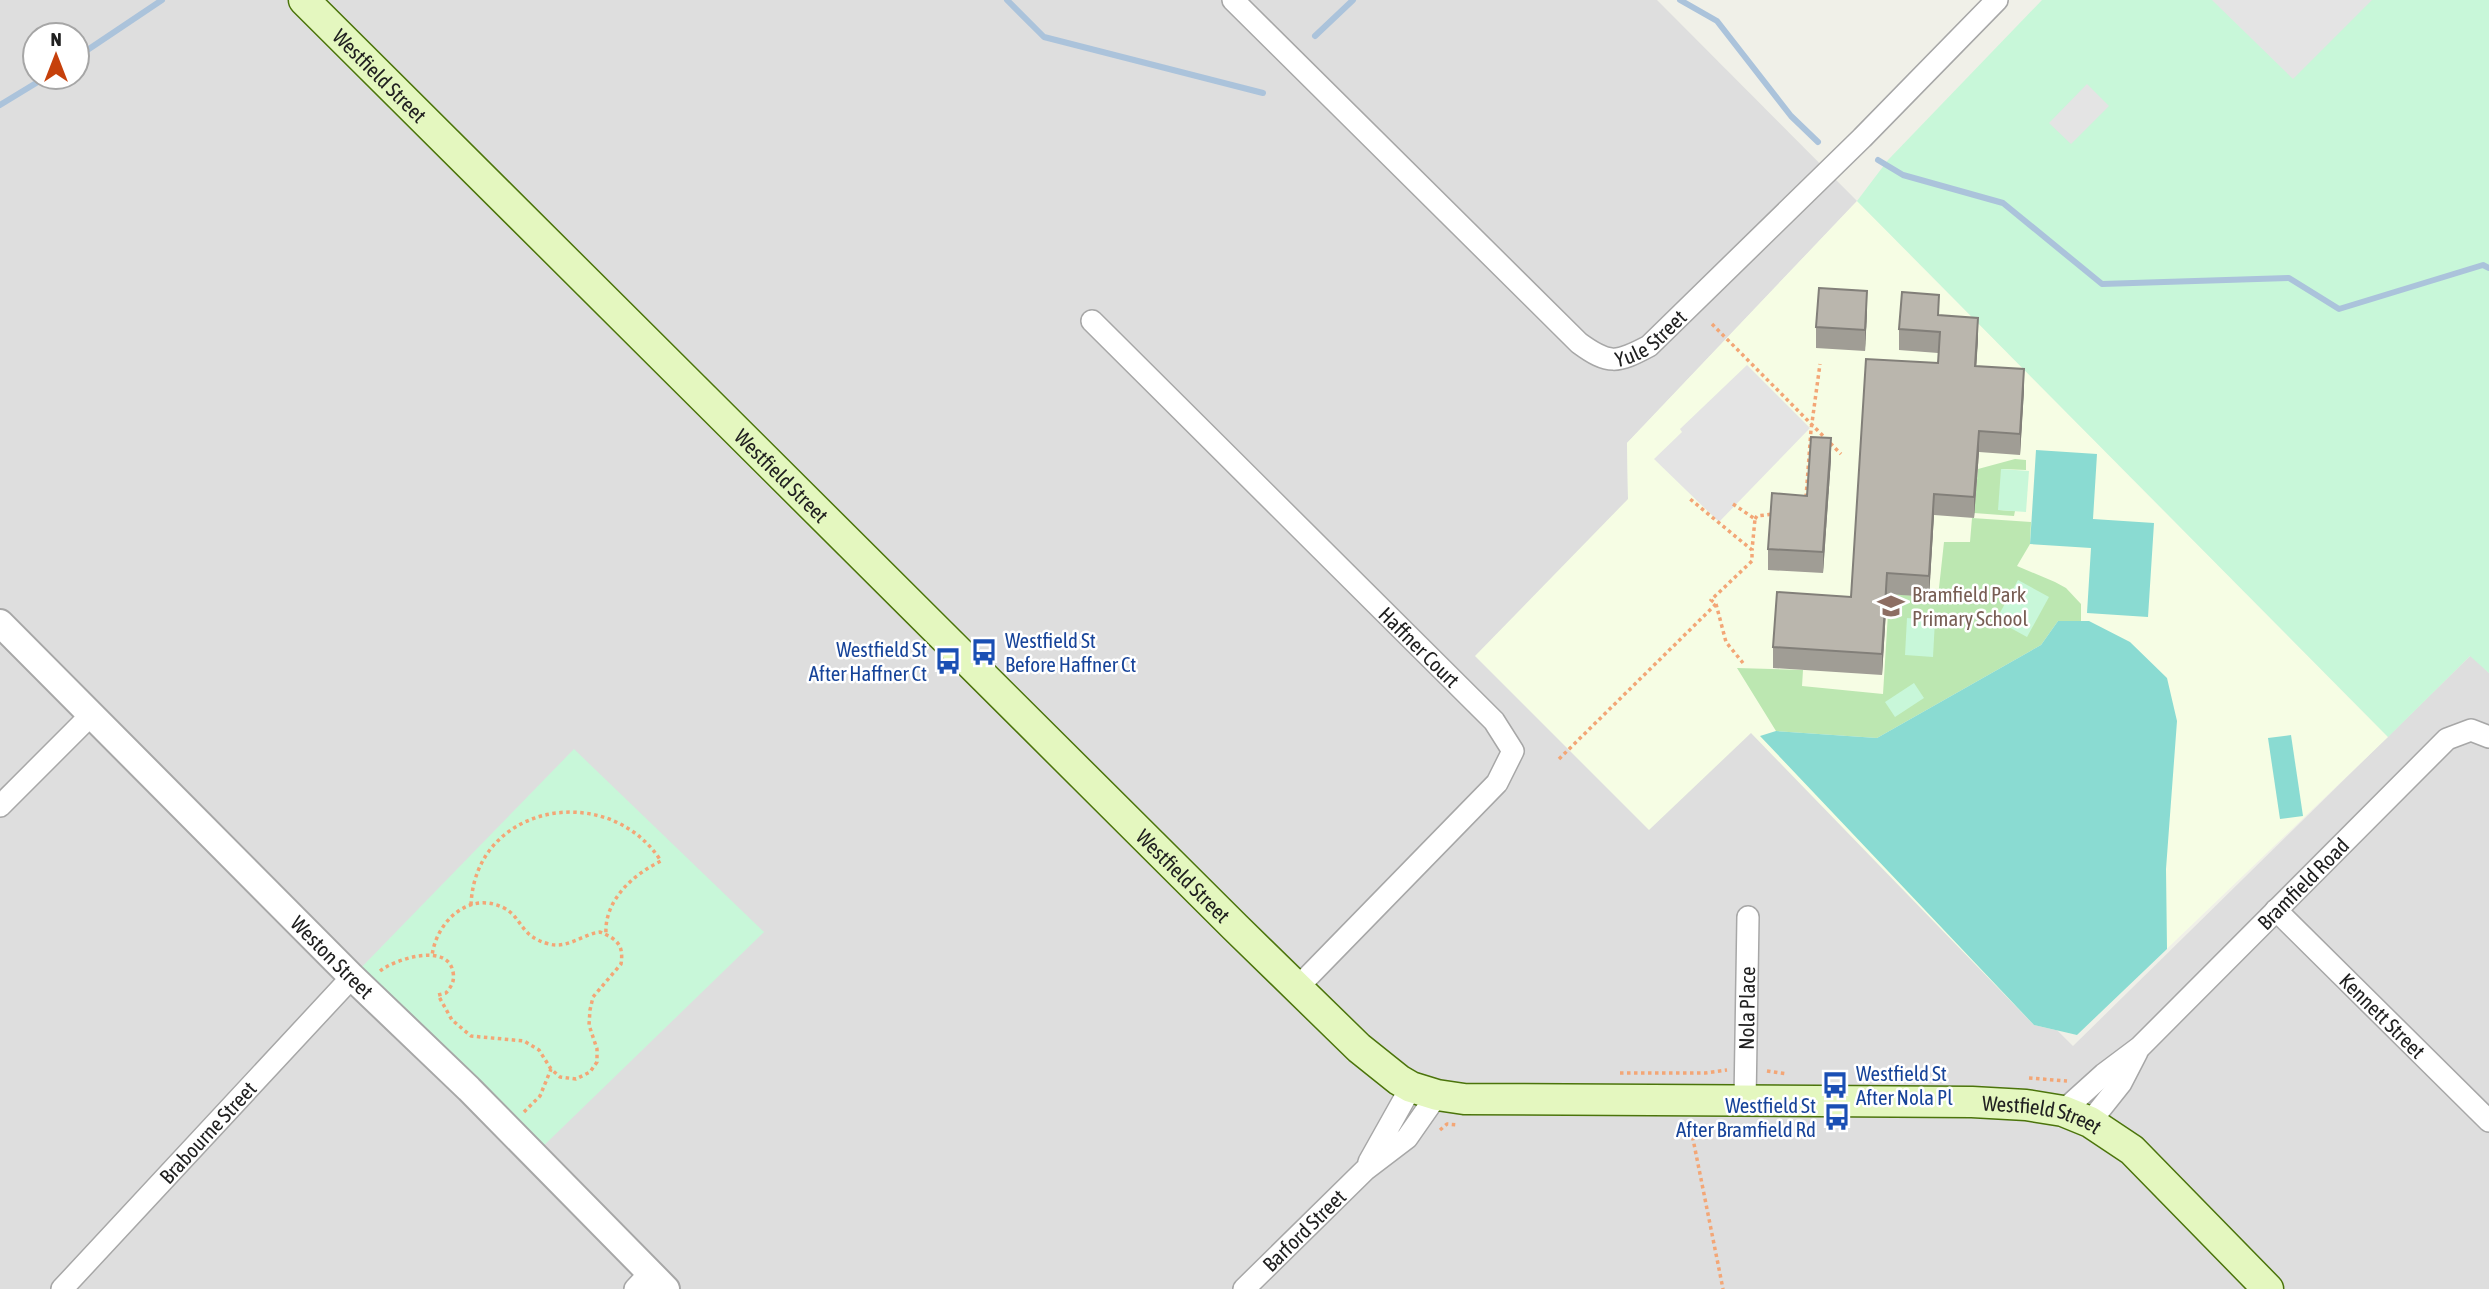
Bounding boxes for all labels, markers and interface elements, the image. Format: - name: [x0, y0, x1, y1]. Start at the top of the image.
- north arrow: [21, 21, 91, 91]
- street label: Westfield Street: [328, 24, 432, 127]
- text: N: [50, 28, 62, 50]
- street label: Yule Street: [1613, 305, 1691, 371]
- street label: Westfield Street: [730, 424, 833, 527]
- place label: Bramfield Park Primary School: [1912, 582, 2028, 630]
- school or university icon: Bramfield Park Primary School: [1876, 591, 1906, 621]
- street label: Haffner Court: [1374, 602, 1465, 692]
- place label: Westfield St Before Haffner Ct: [1005, 628, 1136, 676]
- place label: Westfield St After Haffner Ct: [809, 637, 927, 685]
- bus stop icon: Westfield St Before Haffner Ct: [969, 637, 999, 667]
- bus stop icon: Westfield St After Haffner Ct: [933, 646, 963, 676]
- street label: Westfield Street: [1132, 824, 1235, 927]
- street label: Bramfield Road: [2252, 833, 2353, 934]
- street label: Weston Street: [286, 911, 378, 1003]
- street label: Nola Place: [1734, 966, 1759, 1050]
- street label: Kennett Street: [2335, 968, 2430, 1063]
- place label: Westfield St After Nola Pl: [1856, 1061, 1953, 1109]
- bus stop icon: Westfield St After Nola Pl: [1820, 1070, 1850, 1100]
- street label: Brabourne Street: [154, 1076, 261, 1188]
- street label: Westfield Street: [1982, 1091, 2106, 1138]
- place label: Westfield St After Bramfield Rd: [1676, 1093, 1816, 1141]
- bus stop icon: Westfield St After Bramfield Rd: [1822, 1102, 1852, 1132]
- street label: Barford Street: [1257, 1184, 1350, 1276]

